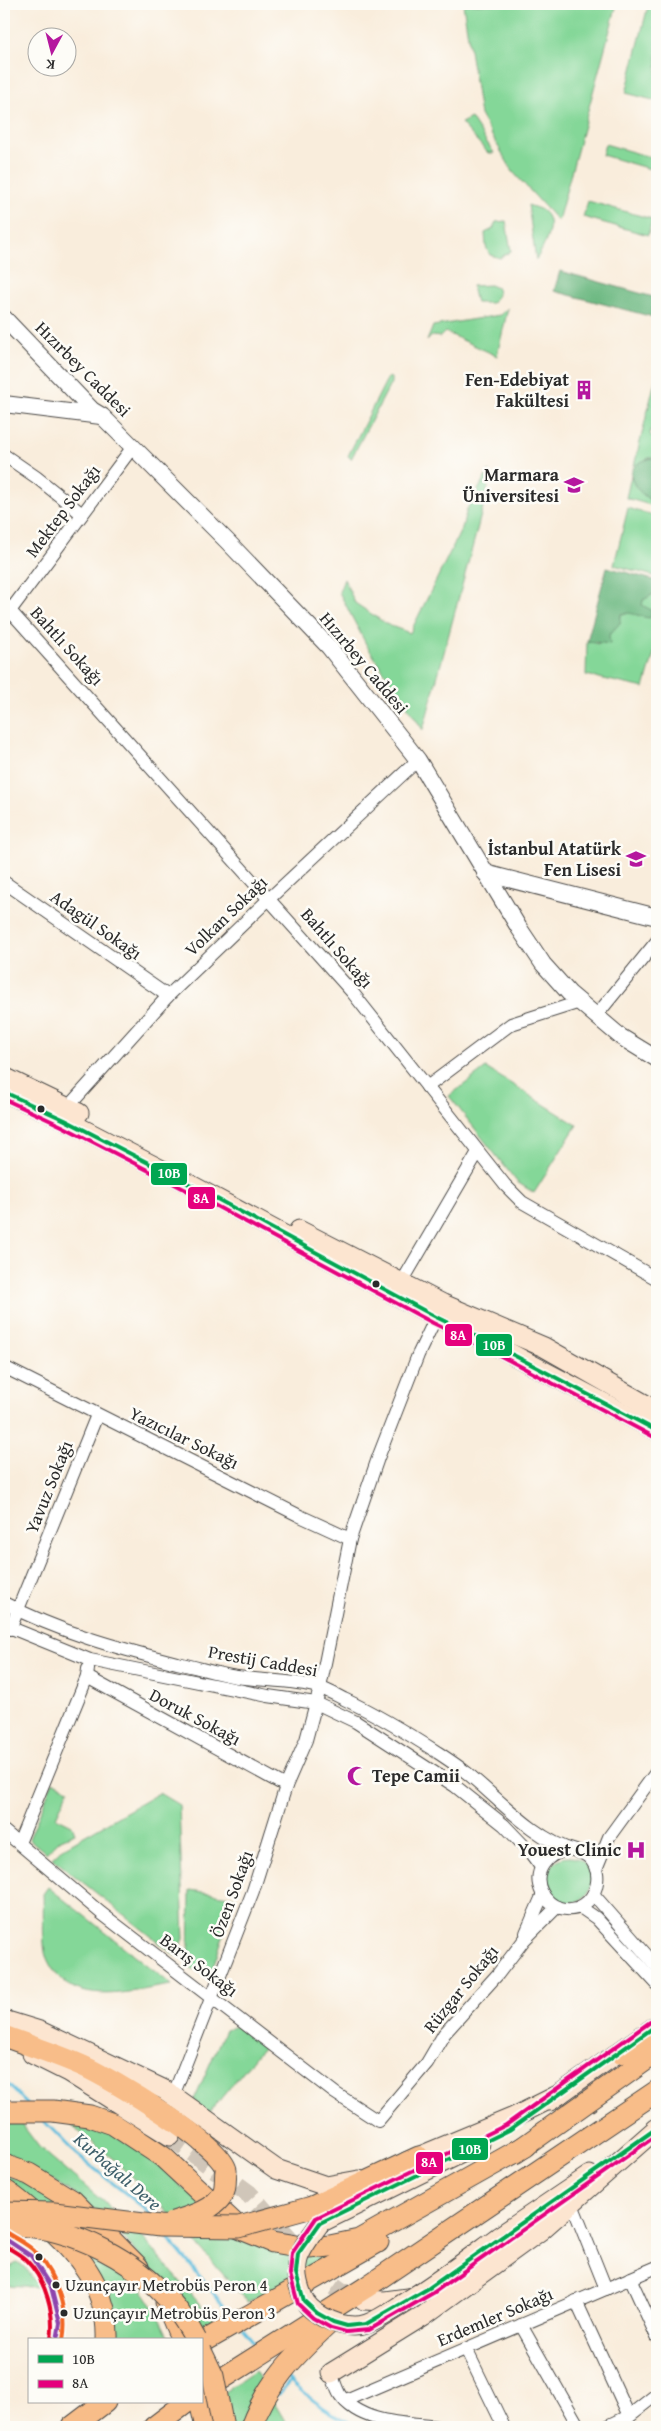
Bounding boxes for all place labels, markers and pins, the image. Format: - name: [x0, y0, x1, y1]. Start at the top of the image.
- place label: Fen-Edebiyat Fakültesi: [465, 366, 569, 414]
- building icon: Fen-Edebiyat Fakültesi: [573, 379, 595, 401]
- place label: Marmara Üniversitesi: [462, 461, 560, 509]
- school or university icon: Marmara Üniversitesi: [563, 474, 585, 496]
- place label: İstanbul Atatürk Fen Lisesi: [488, 835, 622, 883]
- school or university icon: İstanbul Atatürk Fen Lisesi: [625, 848, 647, 870]
- unlabelled marker: [36, 1104, 46, 1114]
- unlabelled marker: [371, 1279, 381, 1289]
- place label: Tepe Camii: [372, 1762, 460, 1789]
- mosque icon: Tepe Camii: [346, 1765, 368, 1787]
- place label: Youest Clinic: [518, 1836, 621, 1863]
- hospital icon: Youest Clinic: [625, 1839, 647, 1861]
- unlabelled marker: [34, 2252, 44, 2262]
- place label: Uzunçayır Metrobüs Peron 4: [65, 2272, 268, 2297]
- marker: Uzunçayır Metrobüs Peron 4: [51, 2280, 61, 2290]
- place label: Uzunçayır Metrobüs Peron 3: [73, 2300, 276, 2325]
- marker: Uzunçayır Metrobüs Peron 3: [59, 2308, 69, 2318]

